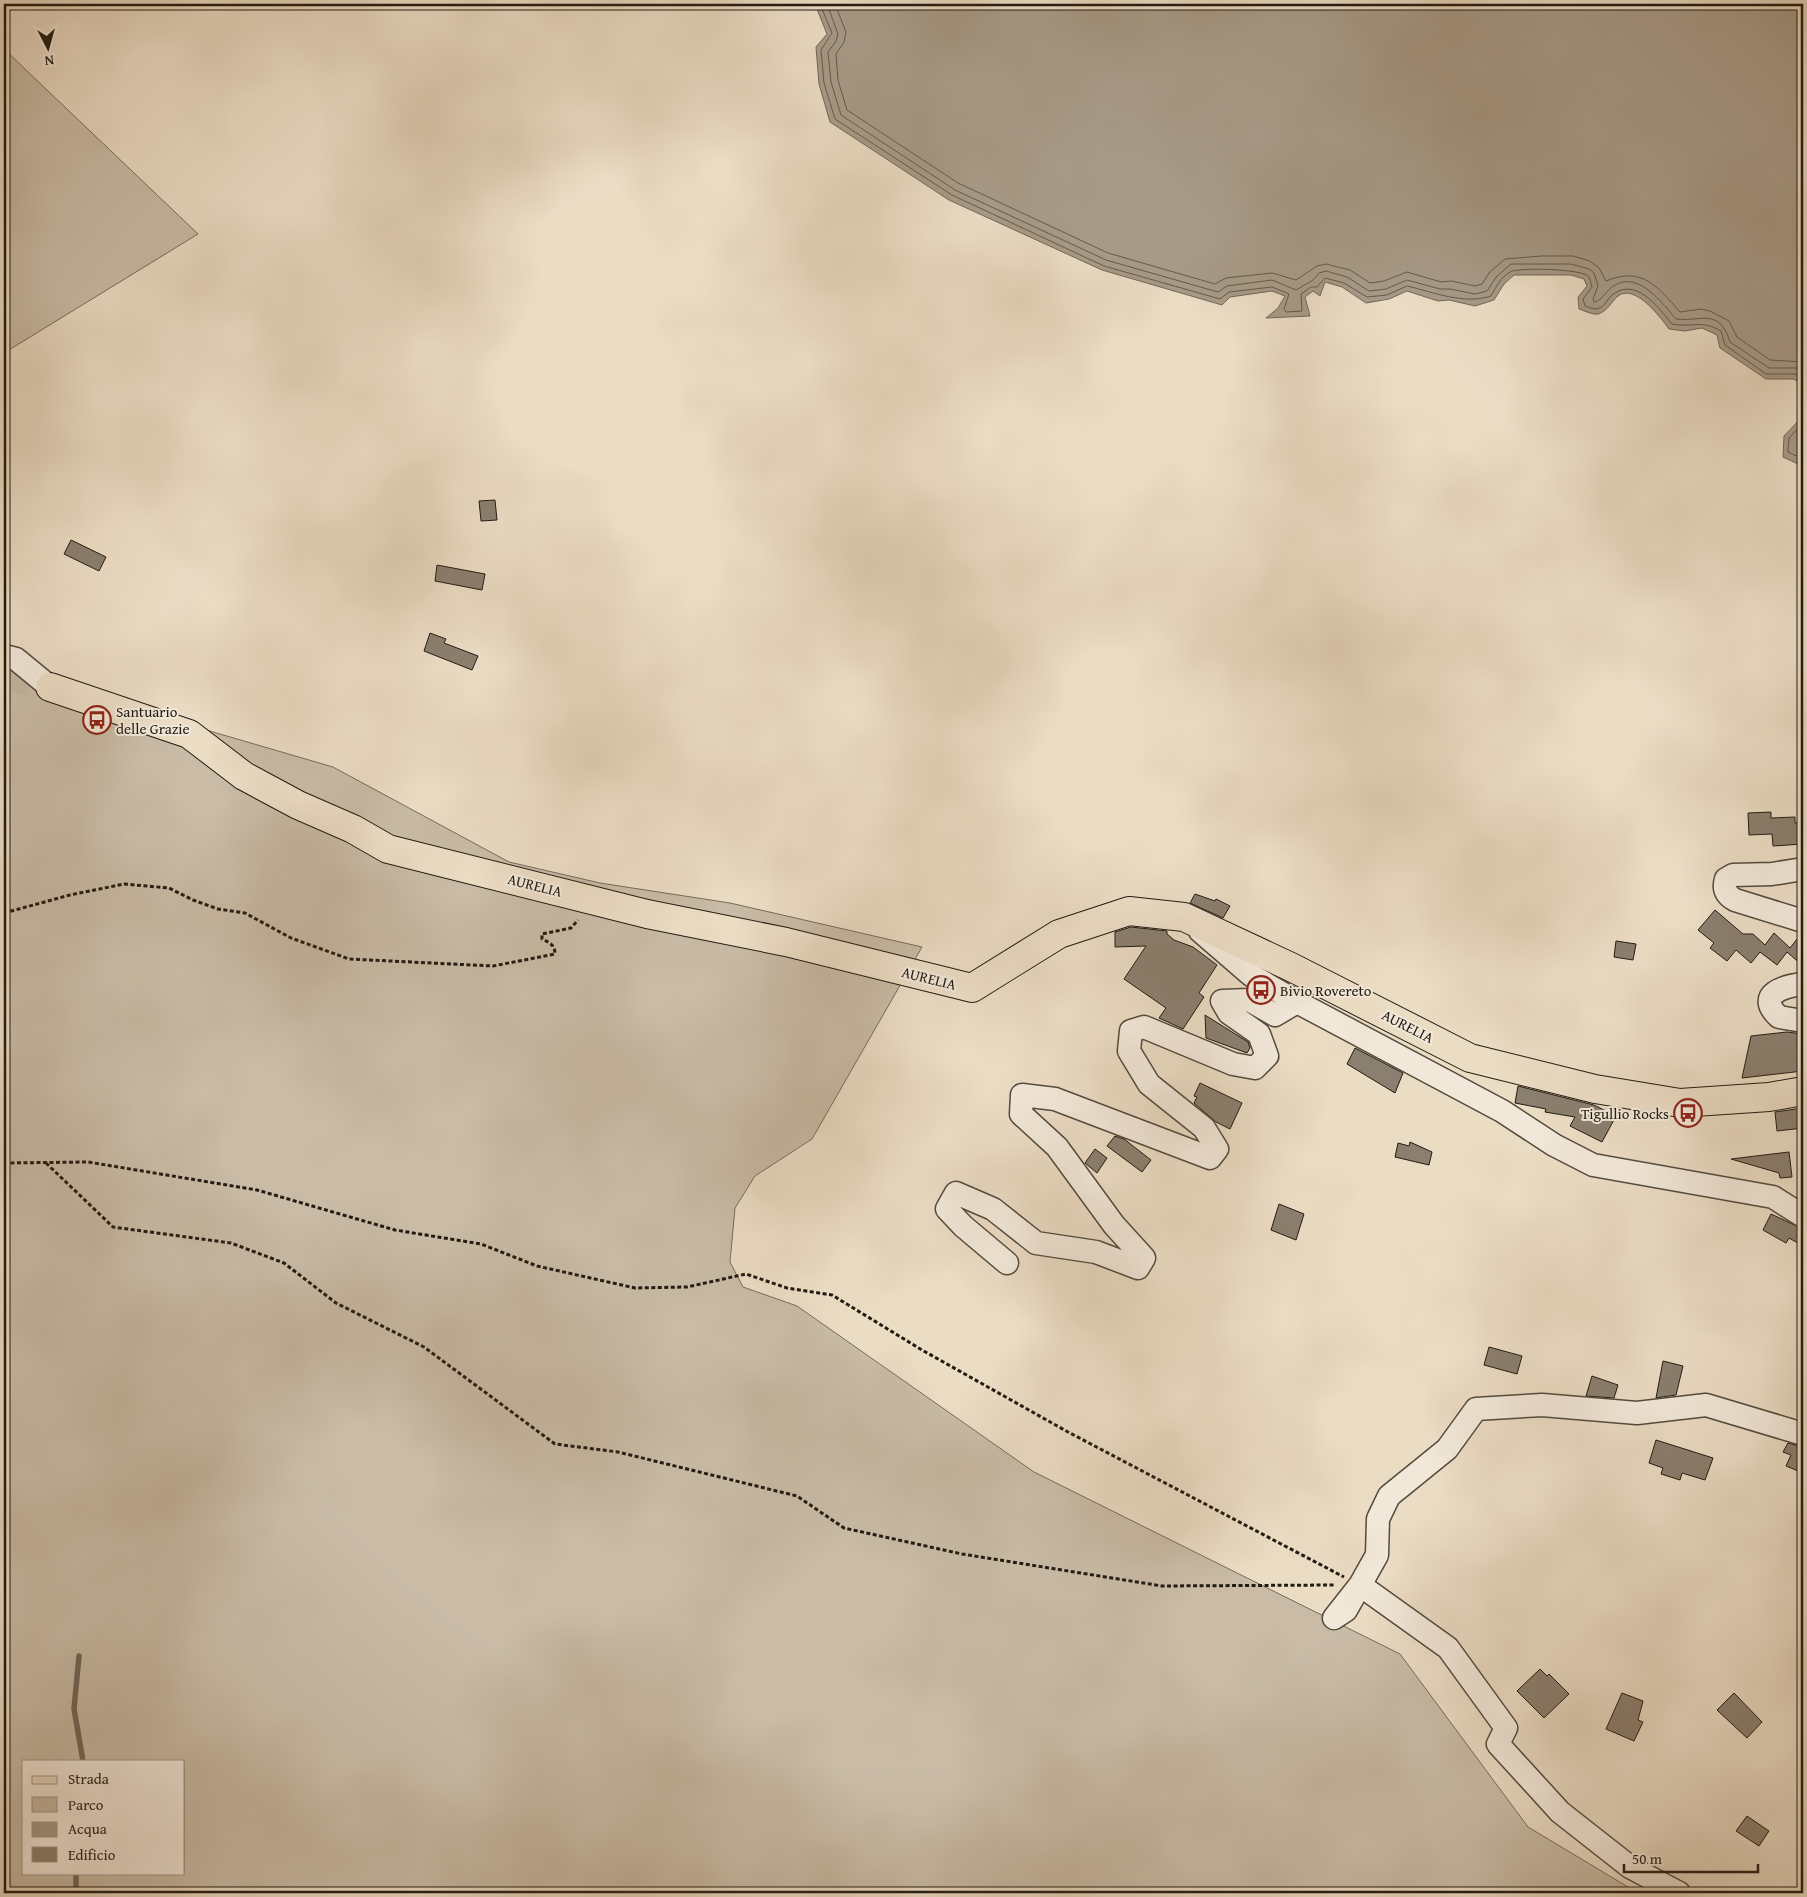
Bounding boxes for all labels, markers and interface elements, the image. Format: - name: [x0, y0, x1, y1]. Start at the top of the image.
- north arrow: [22, 22, 72, 72]
- text: N: [43, 50, 55, 71]
- place label: Santuario delle Grazie: [116, 701, 190, 739]
- bus stop icon: Santuario delle Grazie: [82, 705, 112, 735]
- street label: AURELIA: [505, 868, 565, 902]
- street label: AURELIA: [899, 961, 959, 995]
- bus stop icon: Bivio Rovereto: [1246, 975, 1276, 1005]
- place label: Bivio Rovereto: [1280, 980, 1372, 1001]
- street label: AURELIA: [1378, 1004, 1438, 1048]
- bus stop icon: Tigullio Rocks: [1673, 1098, 1703, 1128]
- place label: Tigullio Rocks: [1581, 1103, 1669, 1124]
- legend: [22, 1760, 185, 1874]
- text: Strada: [68, 1768, 109, 1789]
- text: Parco: [68, 1794, 104, 1815]
- text: Acqua: [68, 1818, 107, 1839]
- scale bar: [1624, 1842, 1758, 1874]
- text: Edificio: [68, 1844, 116, 1865]
- text: 50 m: [1632, 1848, 1663, 1869]

